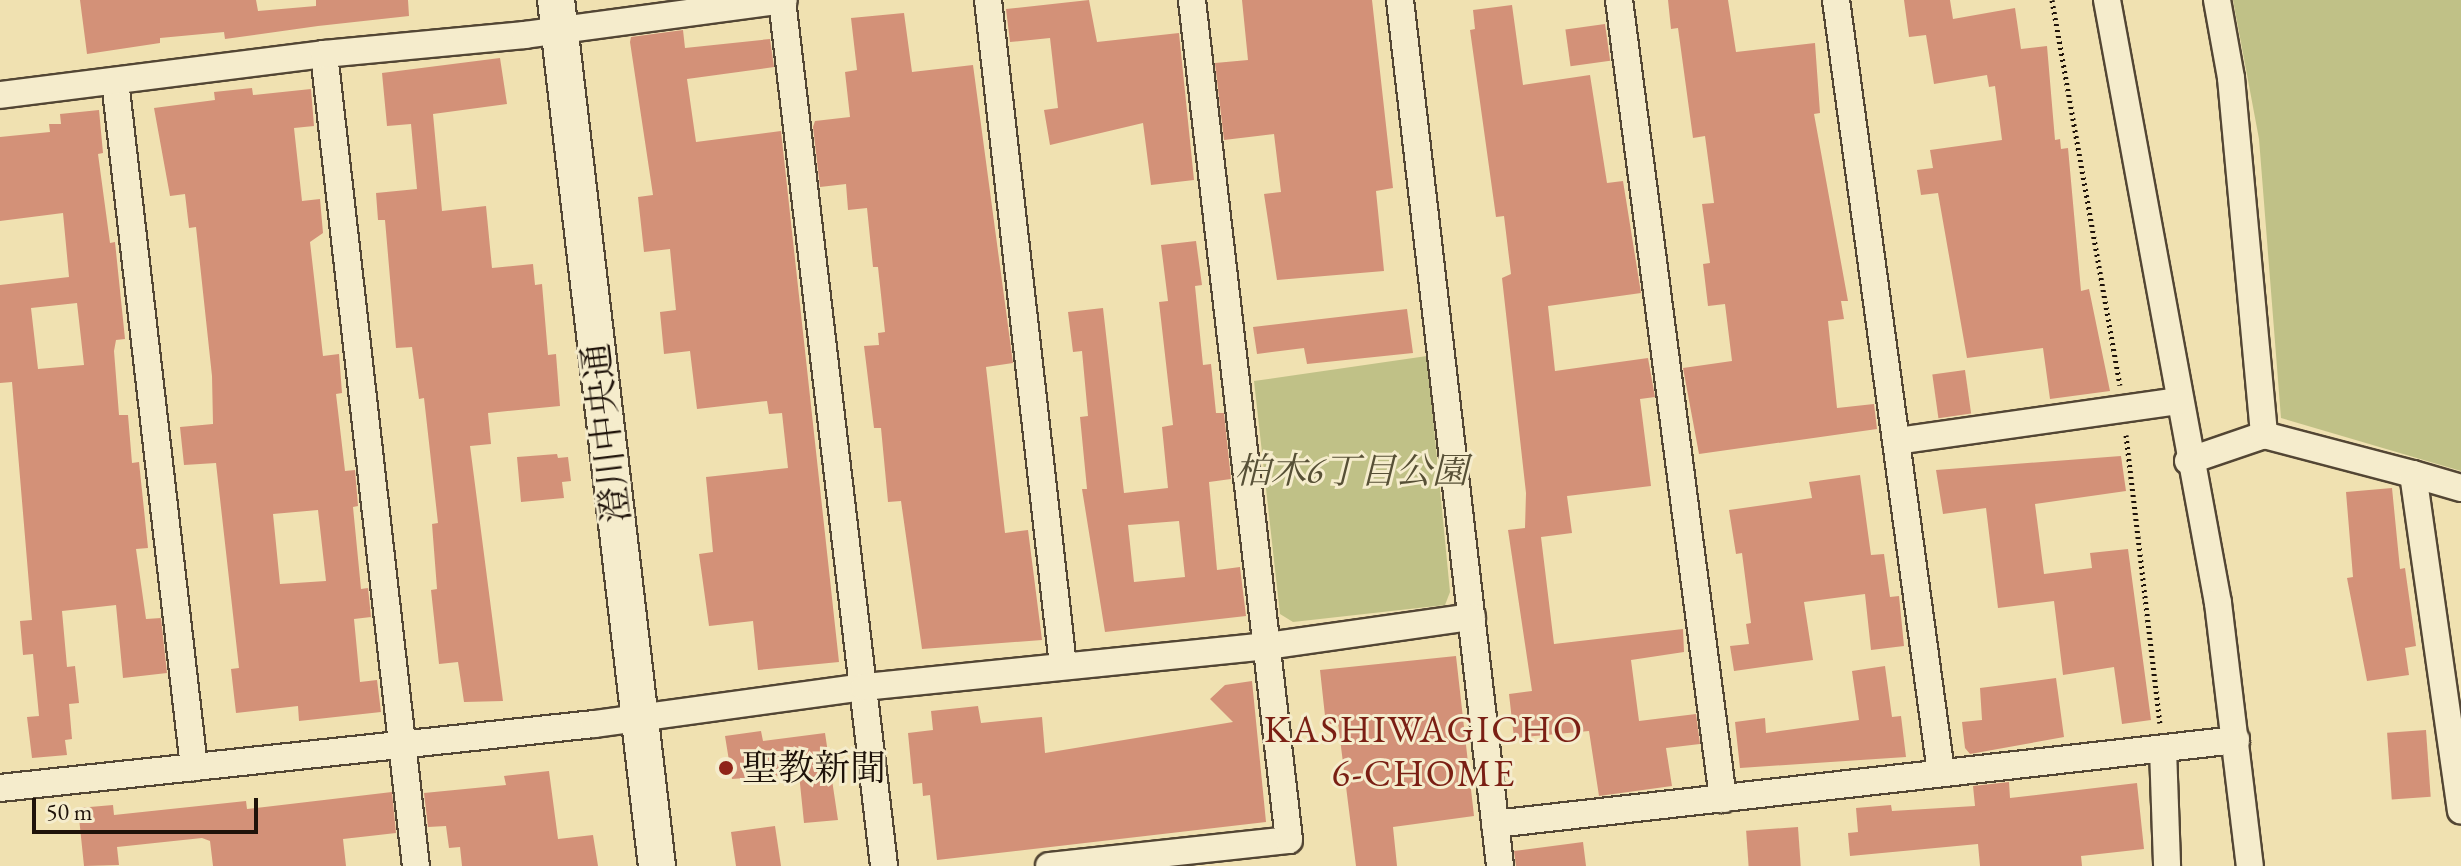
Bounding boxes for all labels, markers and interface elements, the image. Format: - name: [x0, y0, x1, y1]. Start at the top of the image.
- street label: 澄川中央通: [574, 341, 638, 525]
- park label: 柏木6丁目公園: [1234, 449, 1468, 493]
- district label: KASHIWAGICHO 6-CHOME: [1264, 706, 1584, 796]
- place label: 聖教新聞: [742, 746, 886, 790]
- marker: 聖教新聞: [717, 759, 735, 777]
- scale bar: [36, 782, 262, 832]
- text: 50 m: [46, 796, 93, 827]

